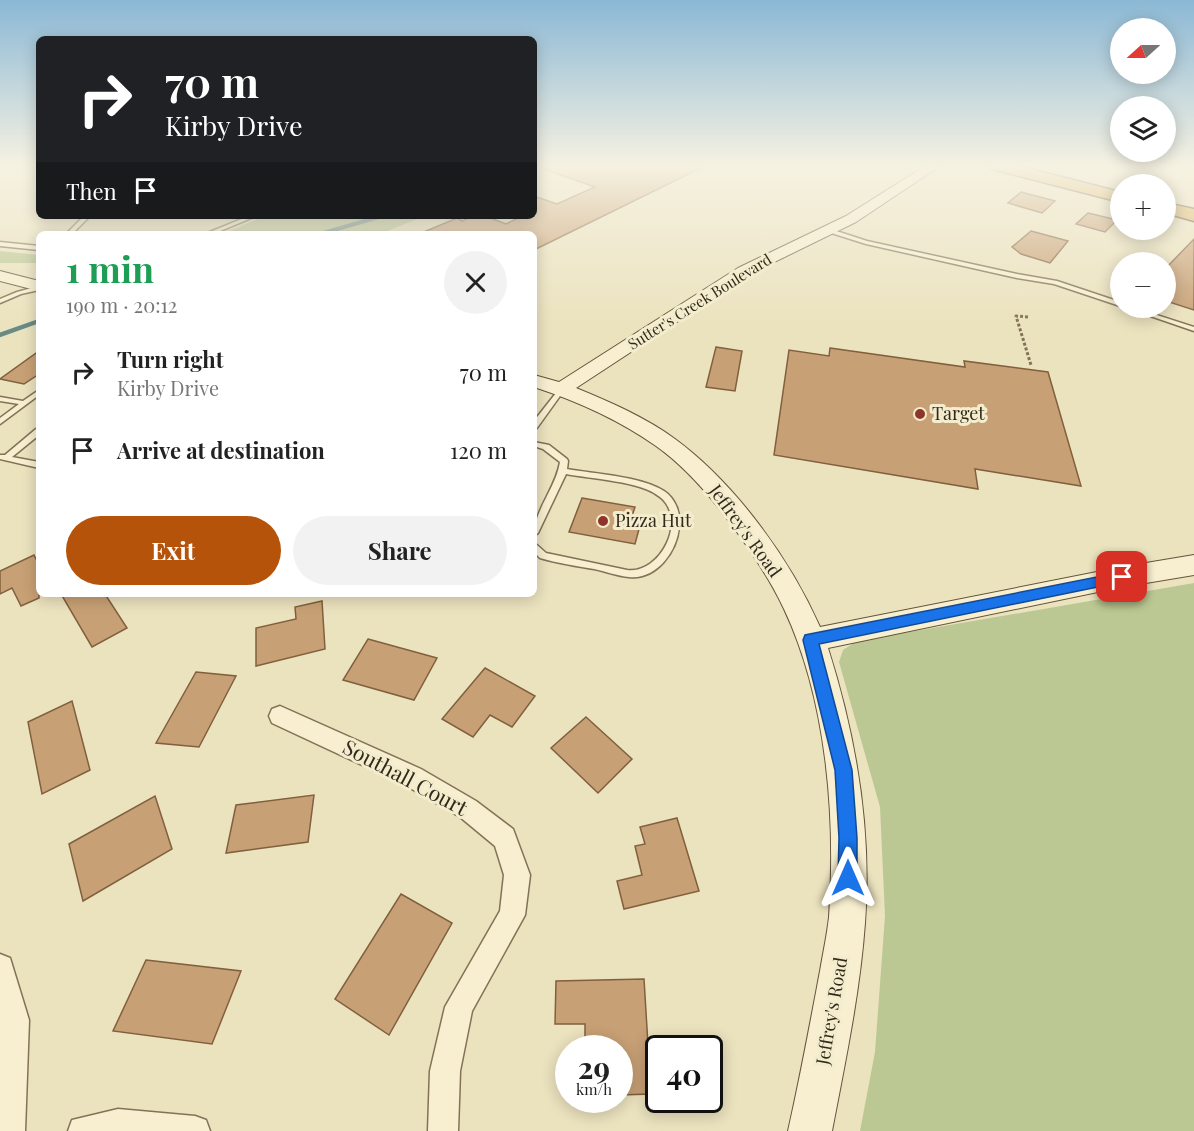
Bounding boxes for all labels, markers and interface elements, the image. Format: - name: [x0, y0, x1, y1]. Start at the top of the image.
- north arrow: [1110, 18, 1176, 84]
- map controls: [1110, 18, 1176, 318]
- text: 70 m: [165, 53, 259, 109]
- icon: right: [66, 60, 144, 138]
- button: layers: [1110, 96, 1176, 162]
- text: Kirby Drive: [165, 107, 303, 143]
- icon: arrive: [129, 174, 162, 207]
- button: +: [1110, 174, 1176, 240]
- text: Then: [66, 176, 117, 206]
- text: 1 min: [66, 244, 154, 292]
- street label: Sutter's Creek Boulevard: [624, 249, 775, 354]
- button: close: [444, 251, 507, 314]
- button: −: [1110, 252, 1176, 318]
- text: 190 m · 20:12: [66, 291, 177, 318]
- text: Turn right: [117, 344, 223, 374]
- icon: right: [66, 356, 99, 389]
- text: 70 m: [460, 357, 507, 387]
- text: Kirby Drive: [117, 374, 219, 401]
- place label: Target: [932, 401, 985, 425]
- marker: Target: [913, 407, 927, 421]
- icon: arrive: [66, 434, 99, 467]
- text: Arrive at destination: [117, 435, 325, 465]
- text: 120 m: [450, 435, 507, 465]
- street label: Jeffrey's Road: [703, 478, 788, 582]
- place label: Pizza Hut: [615, 508, 692, 532]
- marker: Pizza Hut: [596, 514, 610, 528]
- button: Exit: [66, 516, 281, 585]
- button: Share: [293, 516, 507, 585]
- pin: [1096, 551, 1147, 602]
- icon: arrive: [1105, 560, 1138, 593]
- street label: Southall Court: [339, 732, 474, 821]
- position arrow: [816, 846, 880, 910]
- street label: Jeffrey's Road: [810, 955, 852, 1068]
- speed limit sign: 40: [645, 1035, 723, 1113]
- text: 29: [578, 1047, 610, 1087]
- text: km/h: [576, 1079, 612, 1099]

